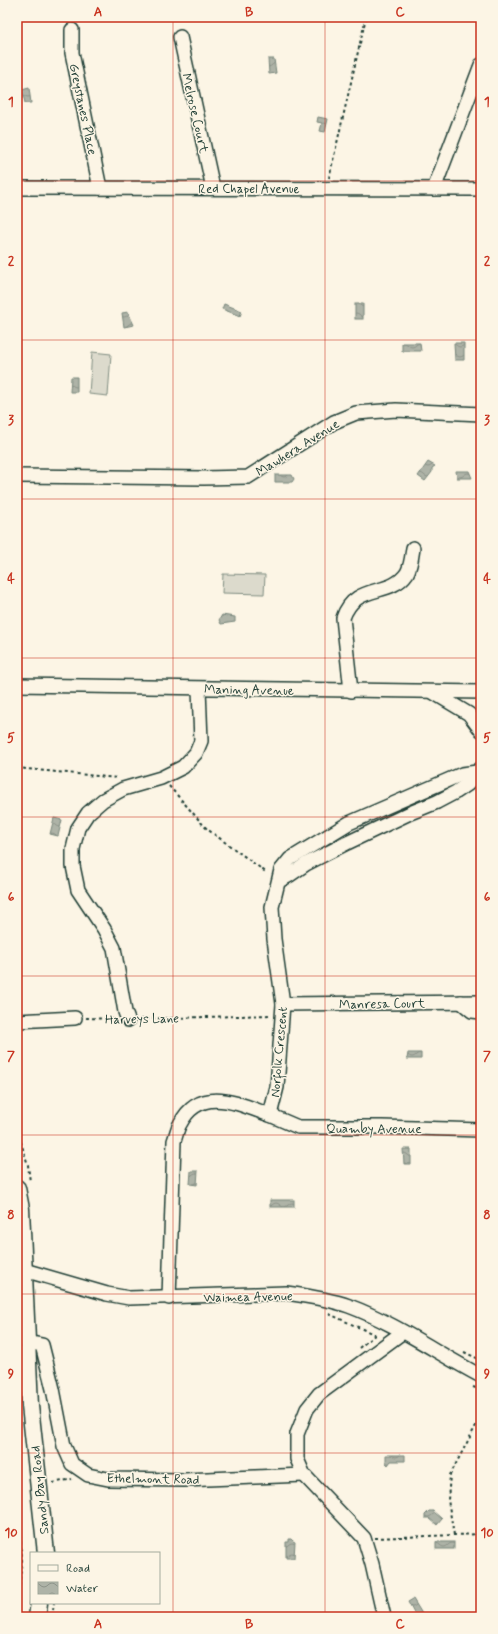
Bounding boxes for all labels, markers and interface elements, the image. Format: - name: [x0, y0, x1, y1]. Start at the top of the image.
- text: A: [94, 4, 102, 21]
- text: B: [245, 4, 254, 21]
- text: C: [395, 4, 405, 21]
- street label: Greystanes Place: [65, 62, 101, 157]
- street label: Melrose Court: [177, 72, 212, 155]
- text: 1: [8, 94, 14, 111]
- text: 1: [484, 94, 490, 111]
- street label: Red Chapel Avenue: [198, 181, 300, 198]
- text: 2: [8, 253, 15, 270]
- text: 2: [484, 253, 491, 270]
- text: 3: [8, 412, 14, 429]
- text: 3: [484, 412, 490, 429]
- street label: Mawhera Avenue: [253, 416, 343, 481]
- text: 4: [7, 571, 15, 588]
- text: 4: [483, 571, 491, 588]
- street label: Maning Avenue: [204, 681, 294, 700]
- text: 5: [7, 730, 15, 747]
- text: 5: [483, 730, 491, 747]
- text: 6: [8, 889, 15, 906]
- text: 6: [484, 889, 491, 906]
- street label: Manresa Court: [339, 995, 426, 1014]
- street label: Norfolk Crescent: [267, 1006, 294, 1098]
- street label: Harveys Lane: [105, 1010, 179, 1029]
- text: 7: [7, 1048, 15, 1065]
- text: 7: [483, 1048, 491, 1065]
- street label: Quamby Avenue: [326, 1121, 422, 1138]
- text: 8: [7, 1207, 15, 1224]
- text: 8: [483, 1207, 491, 1224]
- street label: Waimea Avenue: [203, 1288, 293, 1307]
- text: 9: [8, 1366, 15, 1383]
- text: 9: [484, 1366, 491, 1383]
- street label: Sandy Bay Road: [27, 1445, 54, 1535]
- street label: Ethelmont Road: [106, 1470, 200, 1489]
- text: 10: [4, 1525, 18, 1542]
- text: 10: [480, 1525, 494, 1542]
- legend: [30, 1552, 160, 1604]
- text: Road: [66, 1561, 90, 1577]
- text: Water: [66, 1581, 98, 1597]
- text: A: [94, 1616, 102, 1633]
- text: B: [245, 1616, 254, 1633]
- text: C: [395, 1616, 405, 1633]

